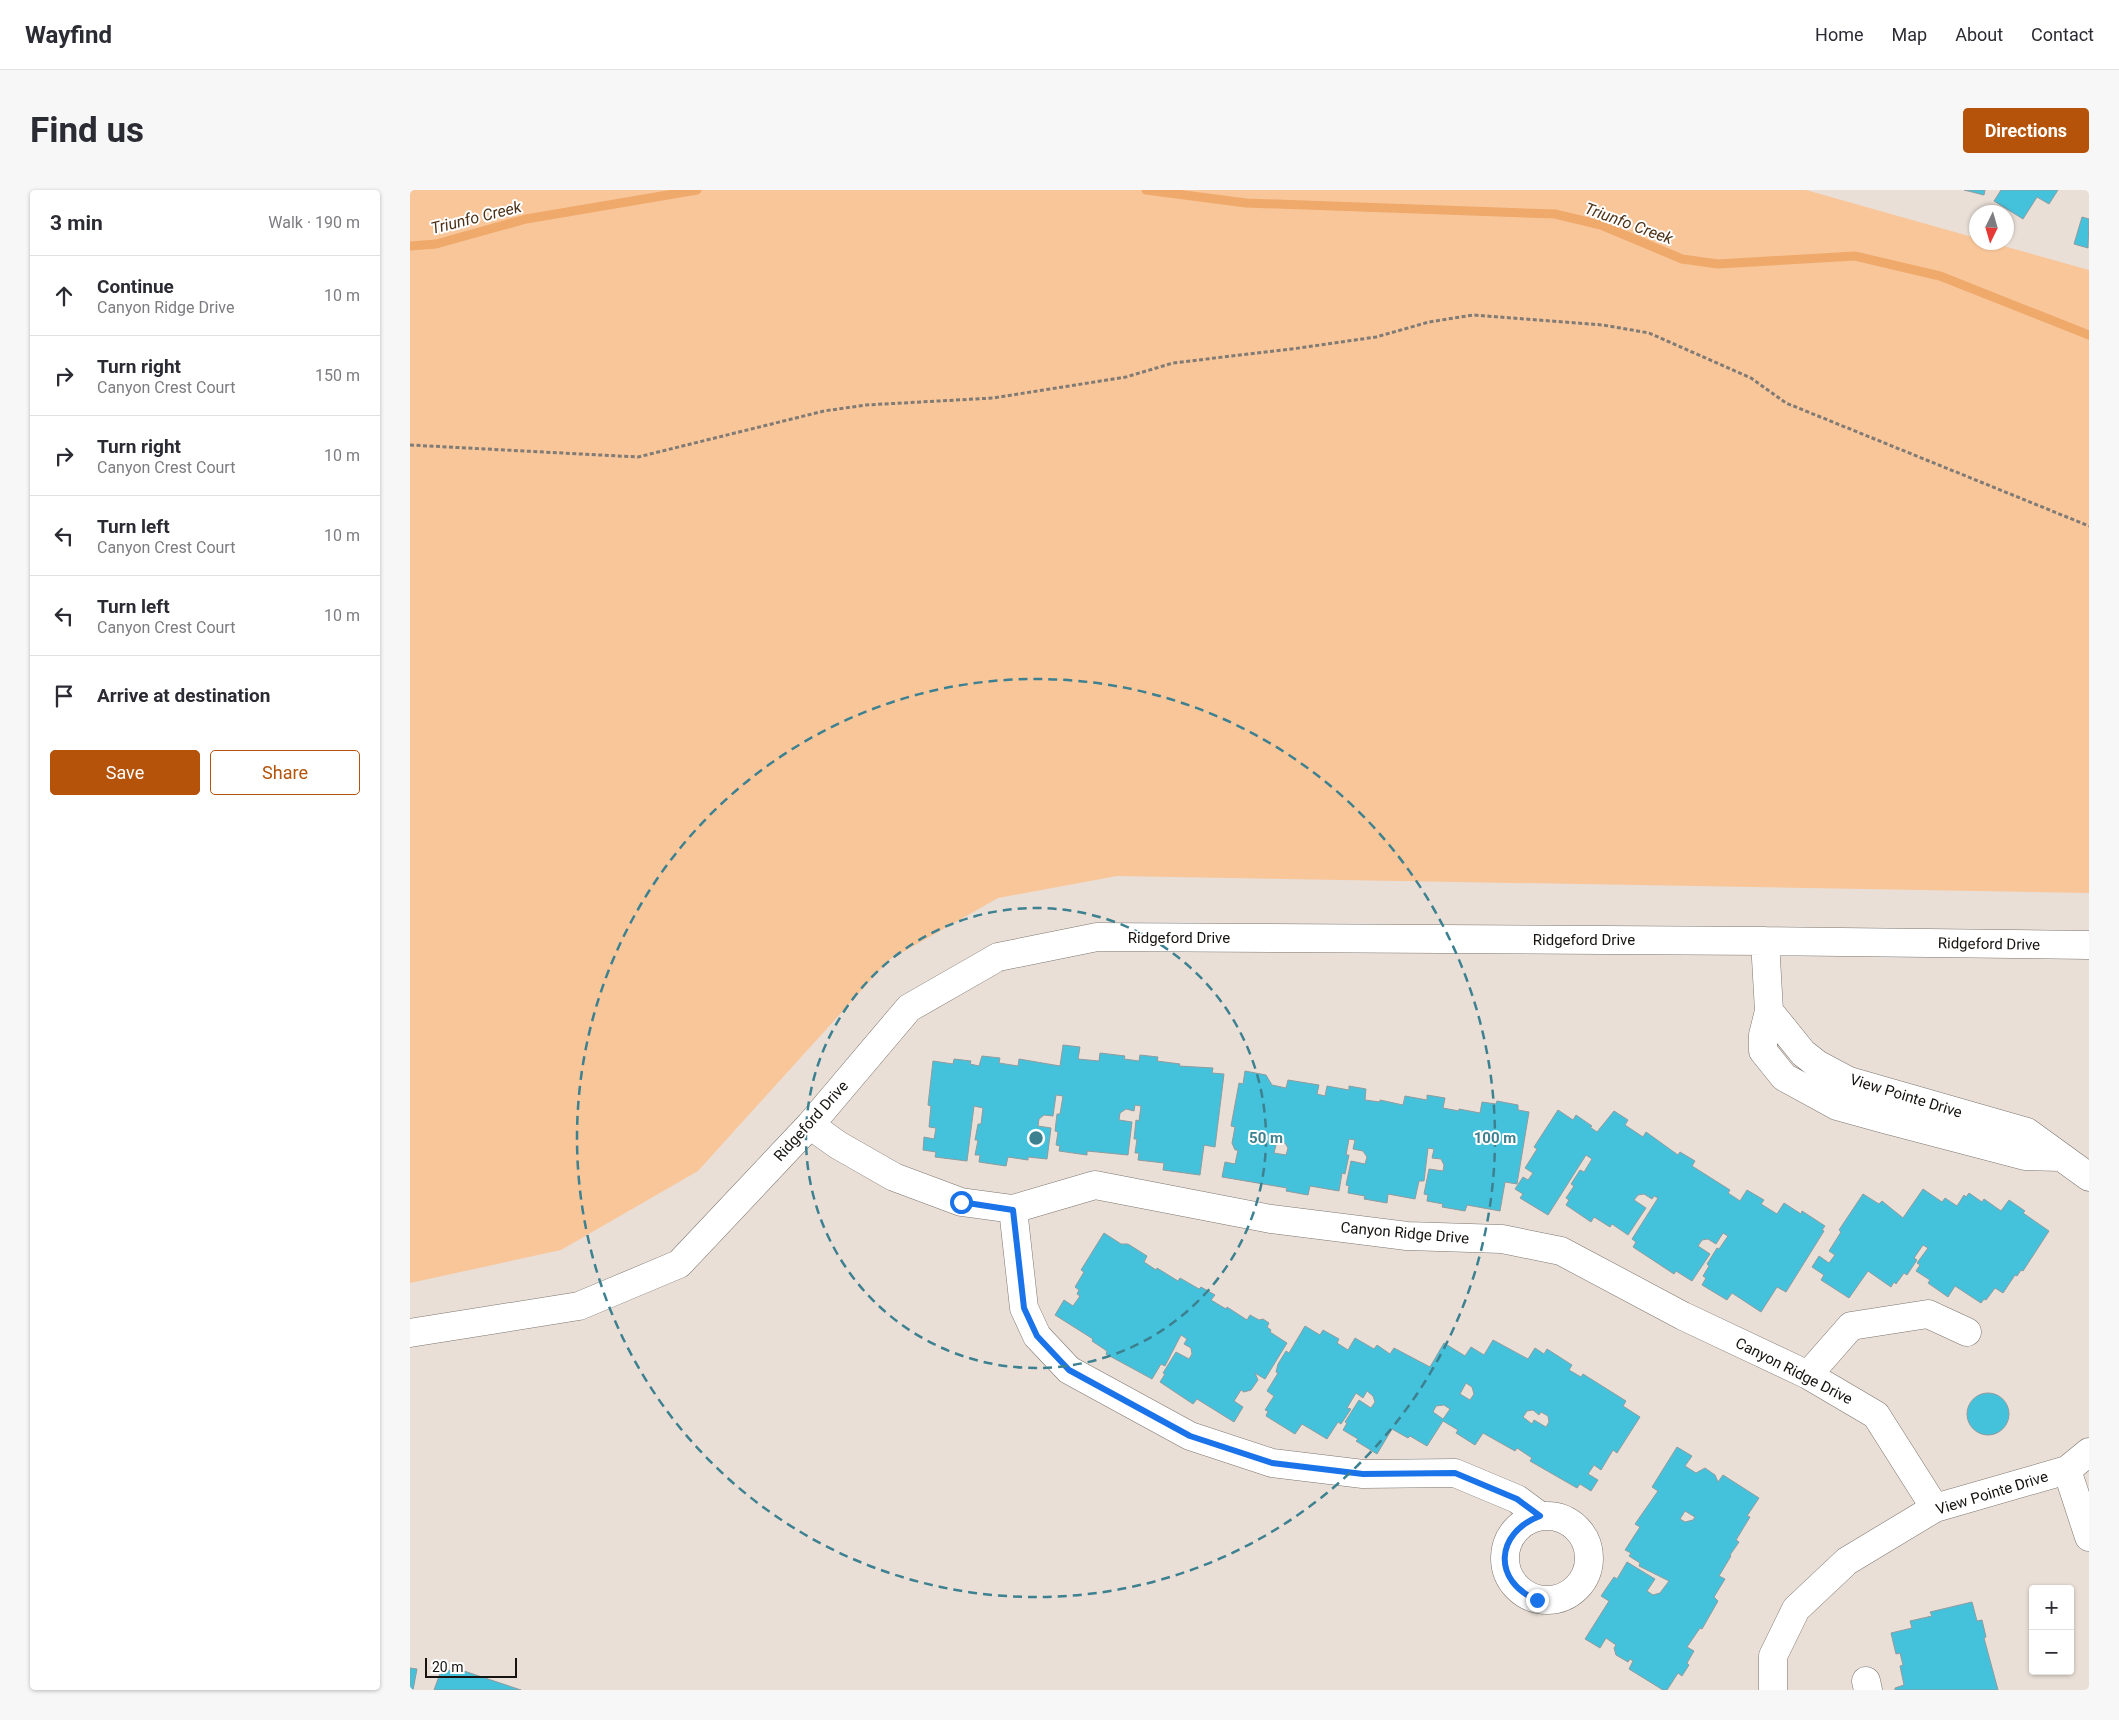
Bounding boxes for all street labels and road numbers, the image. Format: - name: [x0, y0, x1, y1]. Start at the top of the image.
- street label: Ridgeford Drive: [1128, 929, 1230, 947]
- street label: Ridgeford Drive: [1533, 931, 1635, 949]
- street label: Ridgeford Drive: [1938, 934, 2040, 954]
- street label: View Pointe Drive: [1848, 1070, 1964, 1122]
- street label: Ridgeford Drive: [770, 1077, 852, 1165]
- street label: Canyon Ridge Drive: [1340, 1218, 1470, 1248]
- street label: Canyon Ridge Drive: [1732, 1334, 1856, 1408]
- street label: View Pointe Drive: [1934, 1467, 2050, 1519]

